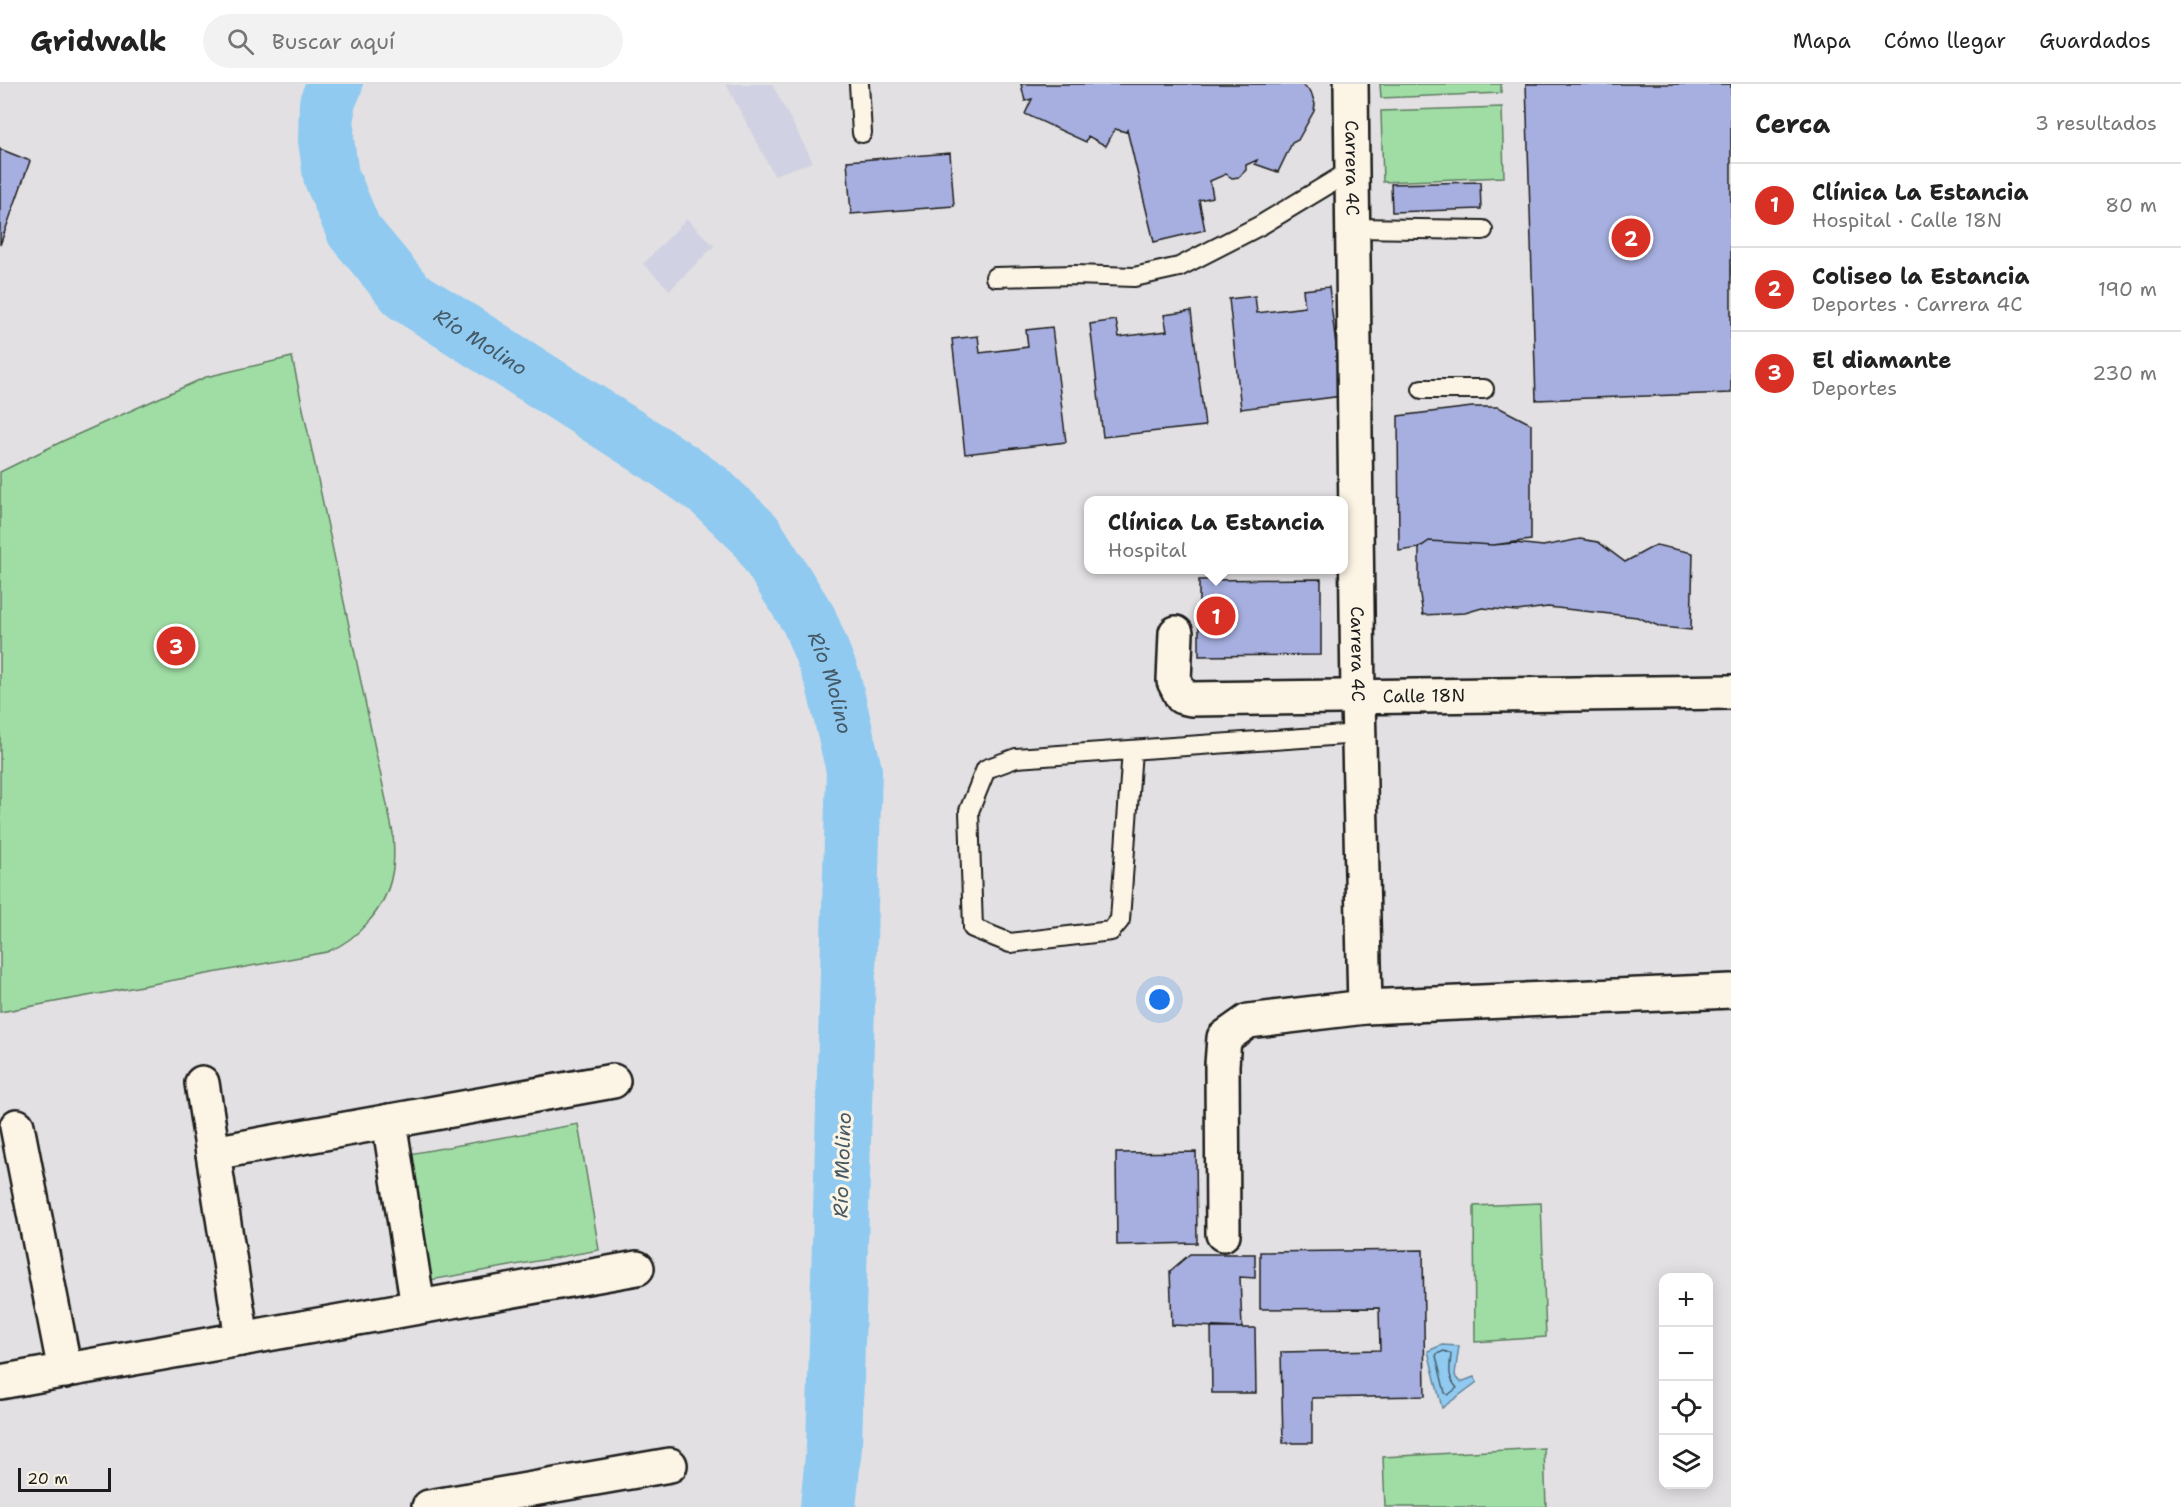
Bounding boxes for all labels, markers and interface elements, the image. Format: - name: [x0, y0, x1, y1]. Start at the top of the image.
- search box: [203, 14, 623, 68]
- text: Gridwalk: [30, 22, 167, 60]
- icon: search: [224, 25, 257, 58]
- text: Buscar aquí: [272, 27, 395, 56]
- text: Mapa: [1793, 27, 1851, 55]
- text: Cómo llegar: [1884, 27, 2006, 55]
- text: Guardados: [2039, 27, 2151, 55]
- text: Cerca: [1755, 106, 1830, 141]
- text: 3 resultados: [2035, 110, 2157, 136]
- street label: Carrera 4C: [1339, 120, 1365, 216]
- text: Clínica La Estancia: [1812, 178, 2028, 207]
- text: 1: [1770, 192, 1779, 218]
- text: 80 m: [2105, 192, 2157, 218]
- text: Hospital · Calle 18N: [1812, 207, 2002, 233]
- pin: 2: [1612, 216, 1650, 260]
- text: Coliseo la Estancia: [1812, 262, 2029, 291]
- text: 2: [1768, 276, 1782, 302]
- text: 190 m: [2098, 276, 2157, 302]
- text: Deportes · Carrera 4C: [1812, 291, 2022, 317]
- water label: Río Molino: [429, 303, 532, 381]
- text: El diamante: [1812, 346, 1952, 375]
- text: 3: [1768, 360, 1782, 386]
- text: 230 m: [2092, 360, 2157, 386]
- text: Deportes: [1812, 375, 1897, 401]
- popup: [1084, 496, 1348, 574]
- text: Clínica La Estancia: [1108, 508, 1324, 537]
- text: Hospital: [1108, 537, 1187, 563]
- pin: 1: [1196, 594, 1236, 638]
- street label: Carrera 4C: [1345, 606, 1370, 702]
- pin: 3: [156, 624, 195, 668]
- water label: Río Molino: [802, 628, 858, 736]
- street label: Calle 18N: [1382, 683, 1465, 709]
- your location: [1145, 985, 1174, 1014]
- water label: Río Molino: [827, 1112, 857, 1218]
- map controls: [1659, 1273, 1713, 1489]
- button: +: [1659, 1273, 1713, 1327]
- button: −: [1659, 1327, 1713, 1381]
- button: locate: [1659, 1381, 1713, 1435]
- button: layers: [1659, 1435, 1713, 1489]
- scale bar: [18, 1465, 111, 1492]
- text: 20 m: [27, 1468, 68, 1489]

